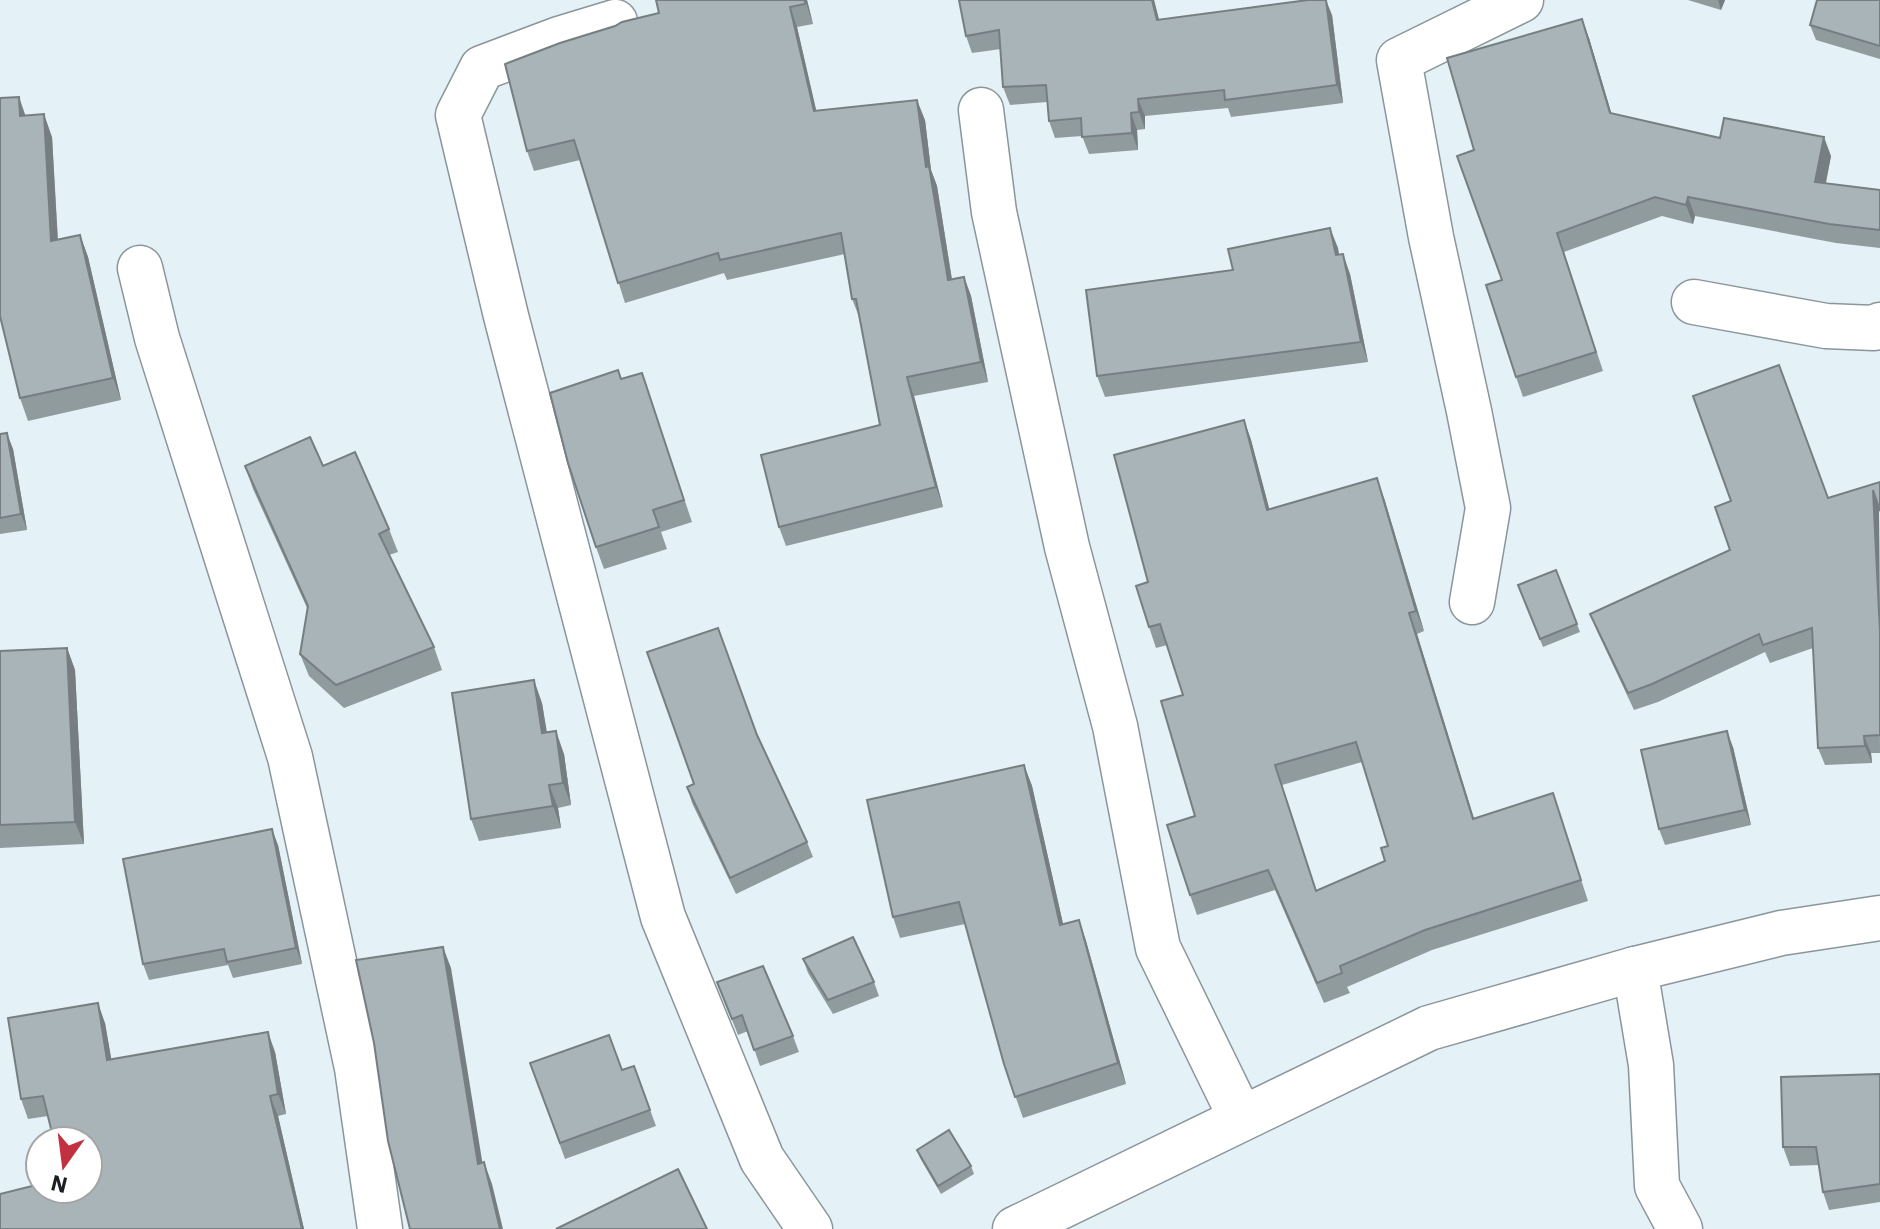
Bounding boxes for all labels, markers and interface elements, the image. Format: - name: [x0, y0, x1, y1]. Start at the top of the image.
- north arrow: [24, 1125, 104, 1205]
- text: N: [48, 1169, 70, 1201]

